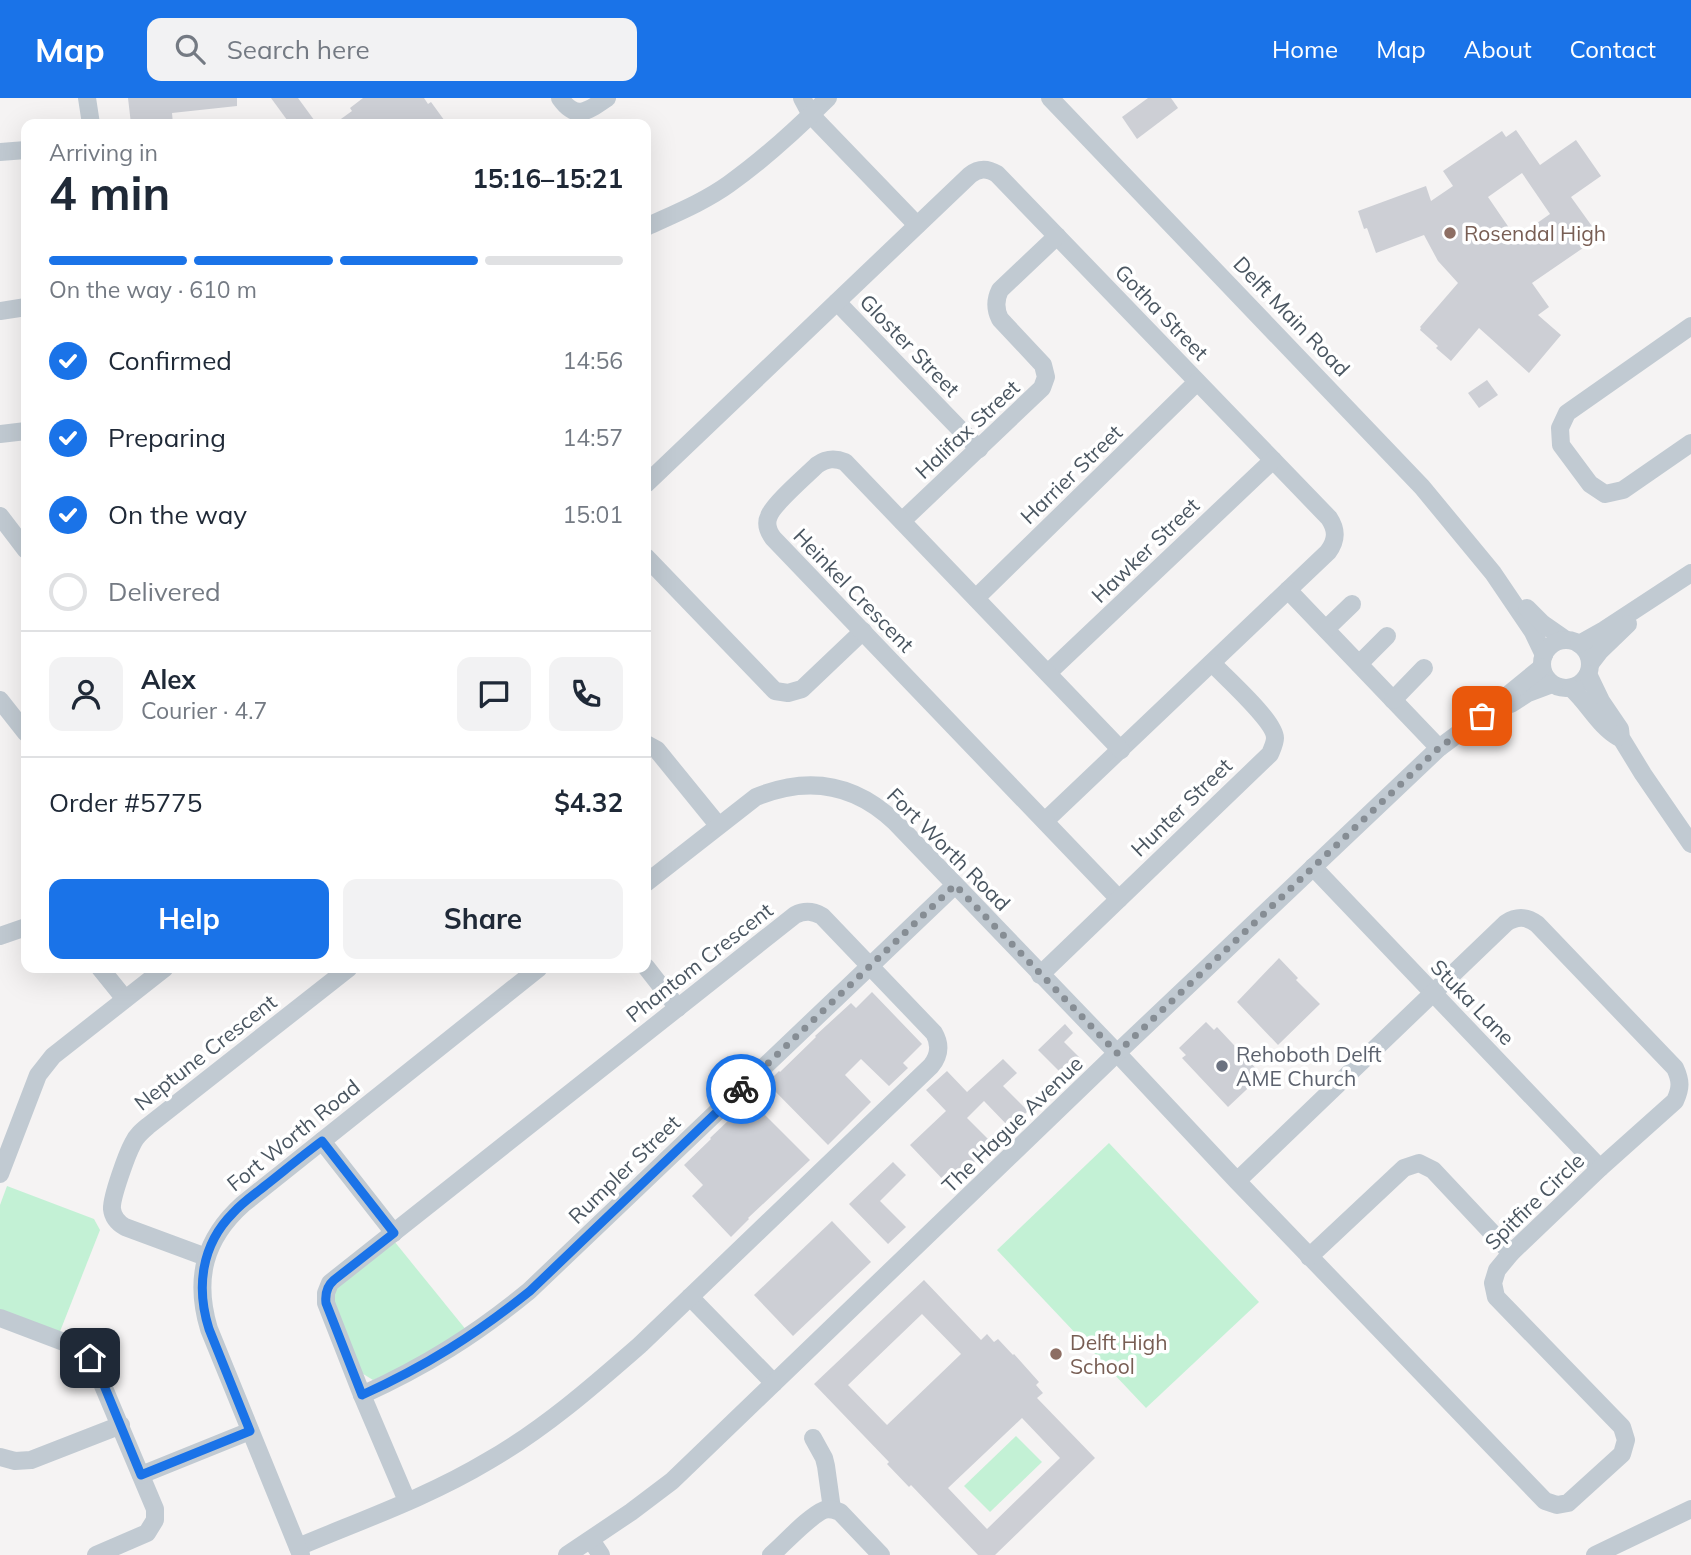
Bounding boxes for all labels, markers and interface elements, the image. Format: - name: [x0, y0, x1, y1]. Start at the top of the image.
- search box: [147, 18, 637, 81]
- text: Map: [35, 29, 105, 70]
- icon: search: [171, 30, 209, 68]
- text: Search here: [227, 33, 370, 66]
- text: Home: [1272, 34, 1338, 64]
- text: Map: [1376, 34, 1426, 64]
- text: About: [1464, 34, 1532, 64]
- text: Contact: [1570, 34, 1656, 64]
- text: Arriving in: [49, 138, 158, 167]
- text: 15:16–15:21: [472, 162, 623, 195]
- text: 4 min: [49, 164, 170, 222]
- place label: Rosendal High: [1464, 220, 1606, 246]
- marker: Rosendal High: [1442, 225, 1458, 241]
- street label: Delft Main Road: [1228, 251, 1356, 381]
- street label: Gotha Street: [1110, 259, 1214, 365]
- text: On the way · 610 m: [49, 275, 257, 304]
- street label: Gloster Street: [855, 288, 965, 402]
- icon: check: [49, 342, 87, 380]
- text: Confirmed: [108, 344, 232, 377]
- text: 14:56: [563, 346, 623, 375]
- street label: Halifax Street: [909, 374, 1025, 484]
- icon: check: [49, 419, 87, 457]
- street label: Harrier Street: [1015, 419, 1127, 529]
- text: Preparing: [108, 421, 226, 454]
- text: 14:57: [563, 423, 623, 452]
- street label: Hawker Street: [1086, 492, 1204, 608]
- icon: check: [49, 496, 87, 534]
- text: On the way: [108, 498, 247, 531]
- text: 15:01: [563, 500, 623, 529]
- street label: Heinkel Crescent: [788, 523, 920, 657]
- text: Delivered: [108, 575, 221, 608]
- button: person: [49, 657, 123, 731]
- button: chat: [457, 657, 531, 731]
- button: phone: [549, 657, 623, 731]
- text: Alex: [141, 663, 196, 696]
- pin: [1452, 686, 1512, 746]
- text: Courier · 4.7: [141, 696, 267, 725]
- icon: bag: [1463, 697, 1501, 735]
- street label: Hunter Street: [1125, 752, 1237, 862]
- street label: Fort Worth Road: [882, 782, 1016, 916]
- text: Order #5775: [49, 786, 202, 819]
- text: $4.32: [554, 786, 623, 819]
- button: Help: [49, 879, 329, 959]
- button: Share: [343, 879, 623, 959]
- street label: Phantom Crescent: [620, 897, 778, 1027]
- street label: Stuka Lane: [1426, 954, 1520, 1050]
- street label: Neptune Crescent: [129, 988, 281, 1116]
- place label: Rehoboth Delft AME Church: [1236, 1041, 1382, 1091]
- street label: The Hague Avenue: [936, 1050, 1088, 1198]
- courier: [706, 1054, 776, 1124]
- marker: Rehoboth Delft AME Church: [1214, 1058, 1230, 1074]
- icon: bike: [722, 1070, 760, 1108]
- street label: Fort Worth Road: [221, 1074, 365, 1196]
- street label: Rumpler Street: [563, 1109, 685, 1229]
- street label: Spitfire Circle: [1479, 1147, 1589, 1255]
- pin: [60, 1328, 120, 1388]
- place label: Delft High School: [1070, 1329, 1168, 1379]
- icon: home: [71, 1339, 109, 1377]
- marker: Delft High School: [1048, 1346, 1064, 1362]

